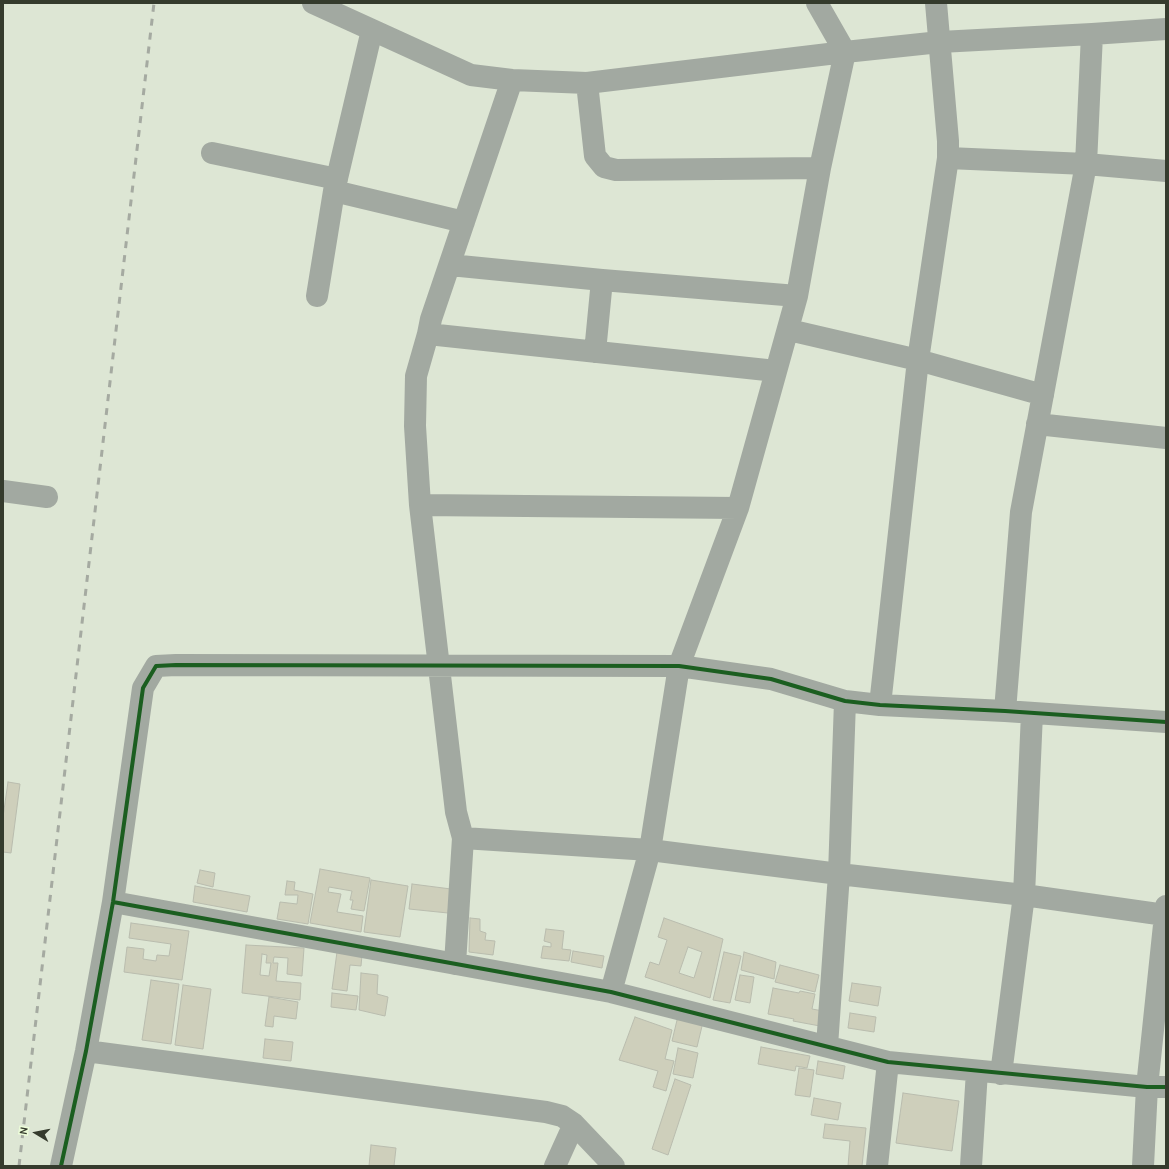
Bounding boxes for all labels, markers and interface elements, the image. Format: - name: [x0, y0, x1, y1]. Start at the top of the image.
- north arrow: [16, 1113, 56, 1153]
- text: N: [17, 1126, 31, 1136]

